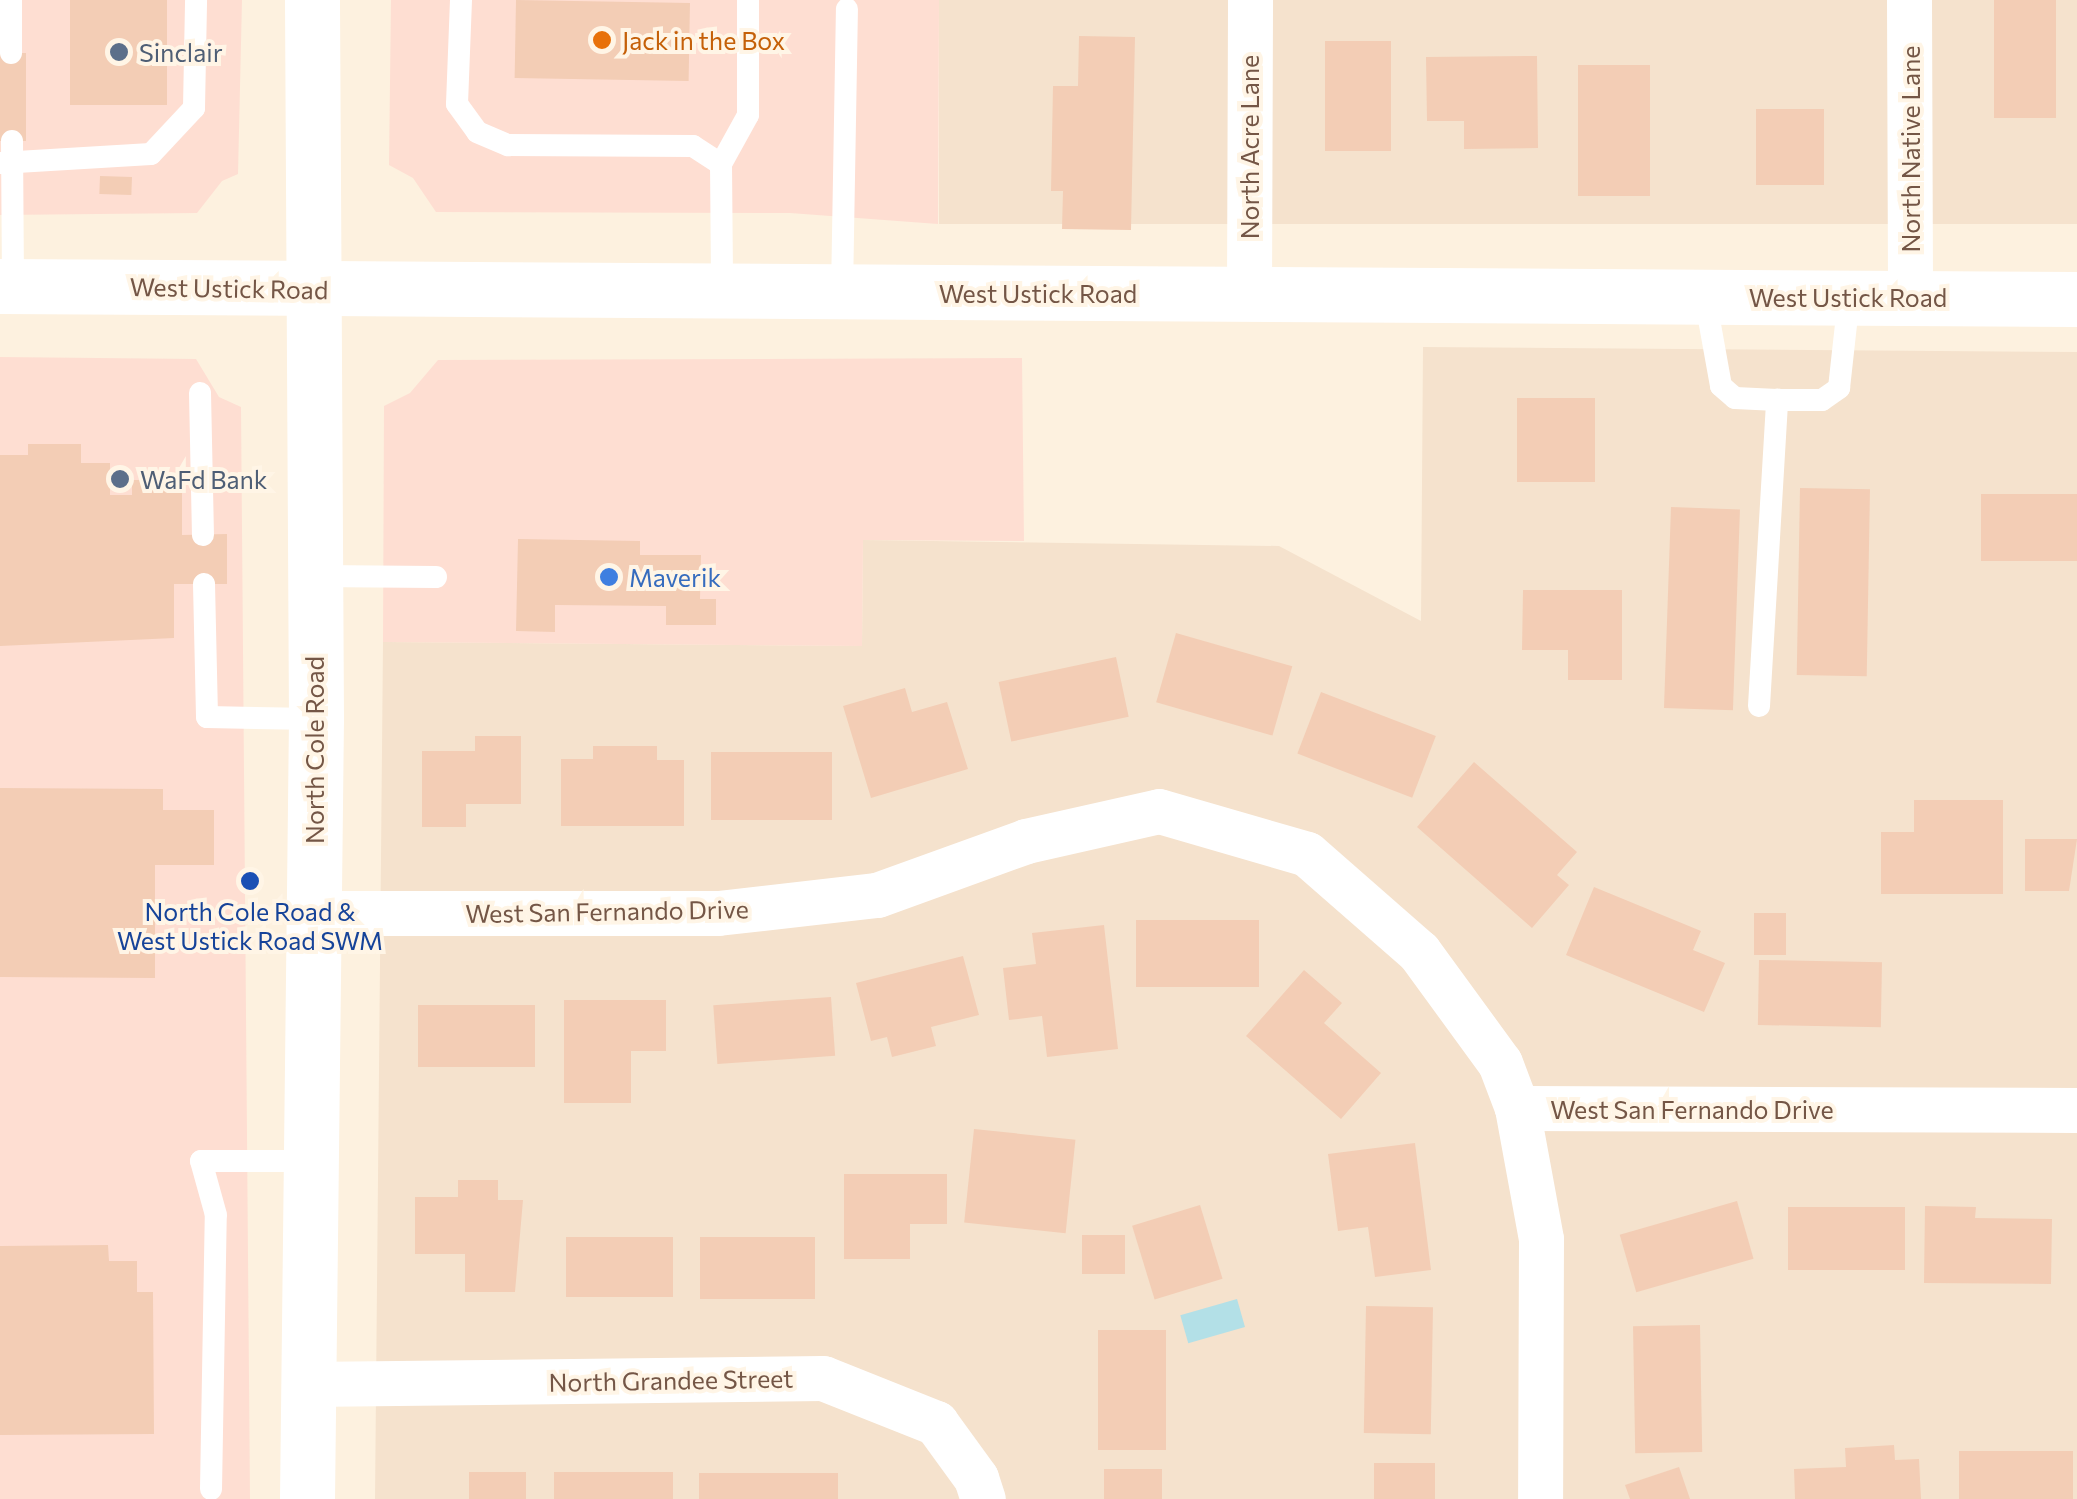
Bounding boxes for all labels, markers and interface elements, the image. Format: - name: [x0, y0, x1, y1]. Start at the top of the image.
- place label: Jack in the Box: [622, 25, 785, 55]
- marker: Jack in the Box: [591, 29, 613, 51]
- place label: Sinclair: [139, 37, 223, 67]
- marker: Sinclair: [108, 41, 130, 63]
- street label: North Native Lane: [1895, 46, 1925, 252]
- street label: North Acre Lane: [1234, 55, 1264, 239]
- street label: West Ustick Road: [129, 271, 329, 305]
- street label: West Ustick Road: [939, 278, 1137, 308]
- street label: West Ustick Road: [1749, 282, 1947, 312]
- place label: WaFd Bank: [140, 464, 267, 494]
- marker: WaFd Bank: [109, 468, 131, 490]
- place label: Maverik: [629, 562, 721, 592]
- marker: Maverik: [598, 566, 620, 588]
- street label: North Cole Road: [299, 656, 329, 844]
- marker: North Cole Road & West Ustick Road SWM: [239, 870, 261, 892]
- street label: West San Fernando Drive: [465, 894, 749, 928]
- place label: North Cole Road & West Ustick Road SWM: [117, 897, 383, 956]
- street label: West San Fernando Drive: [1550, 1094, 1834, 1124]
- street label: North Grandee Street: [548, 1363, 794, 1397]

